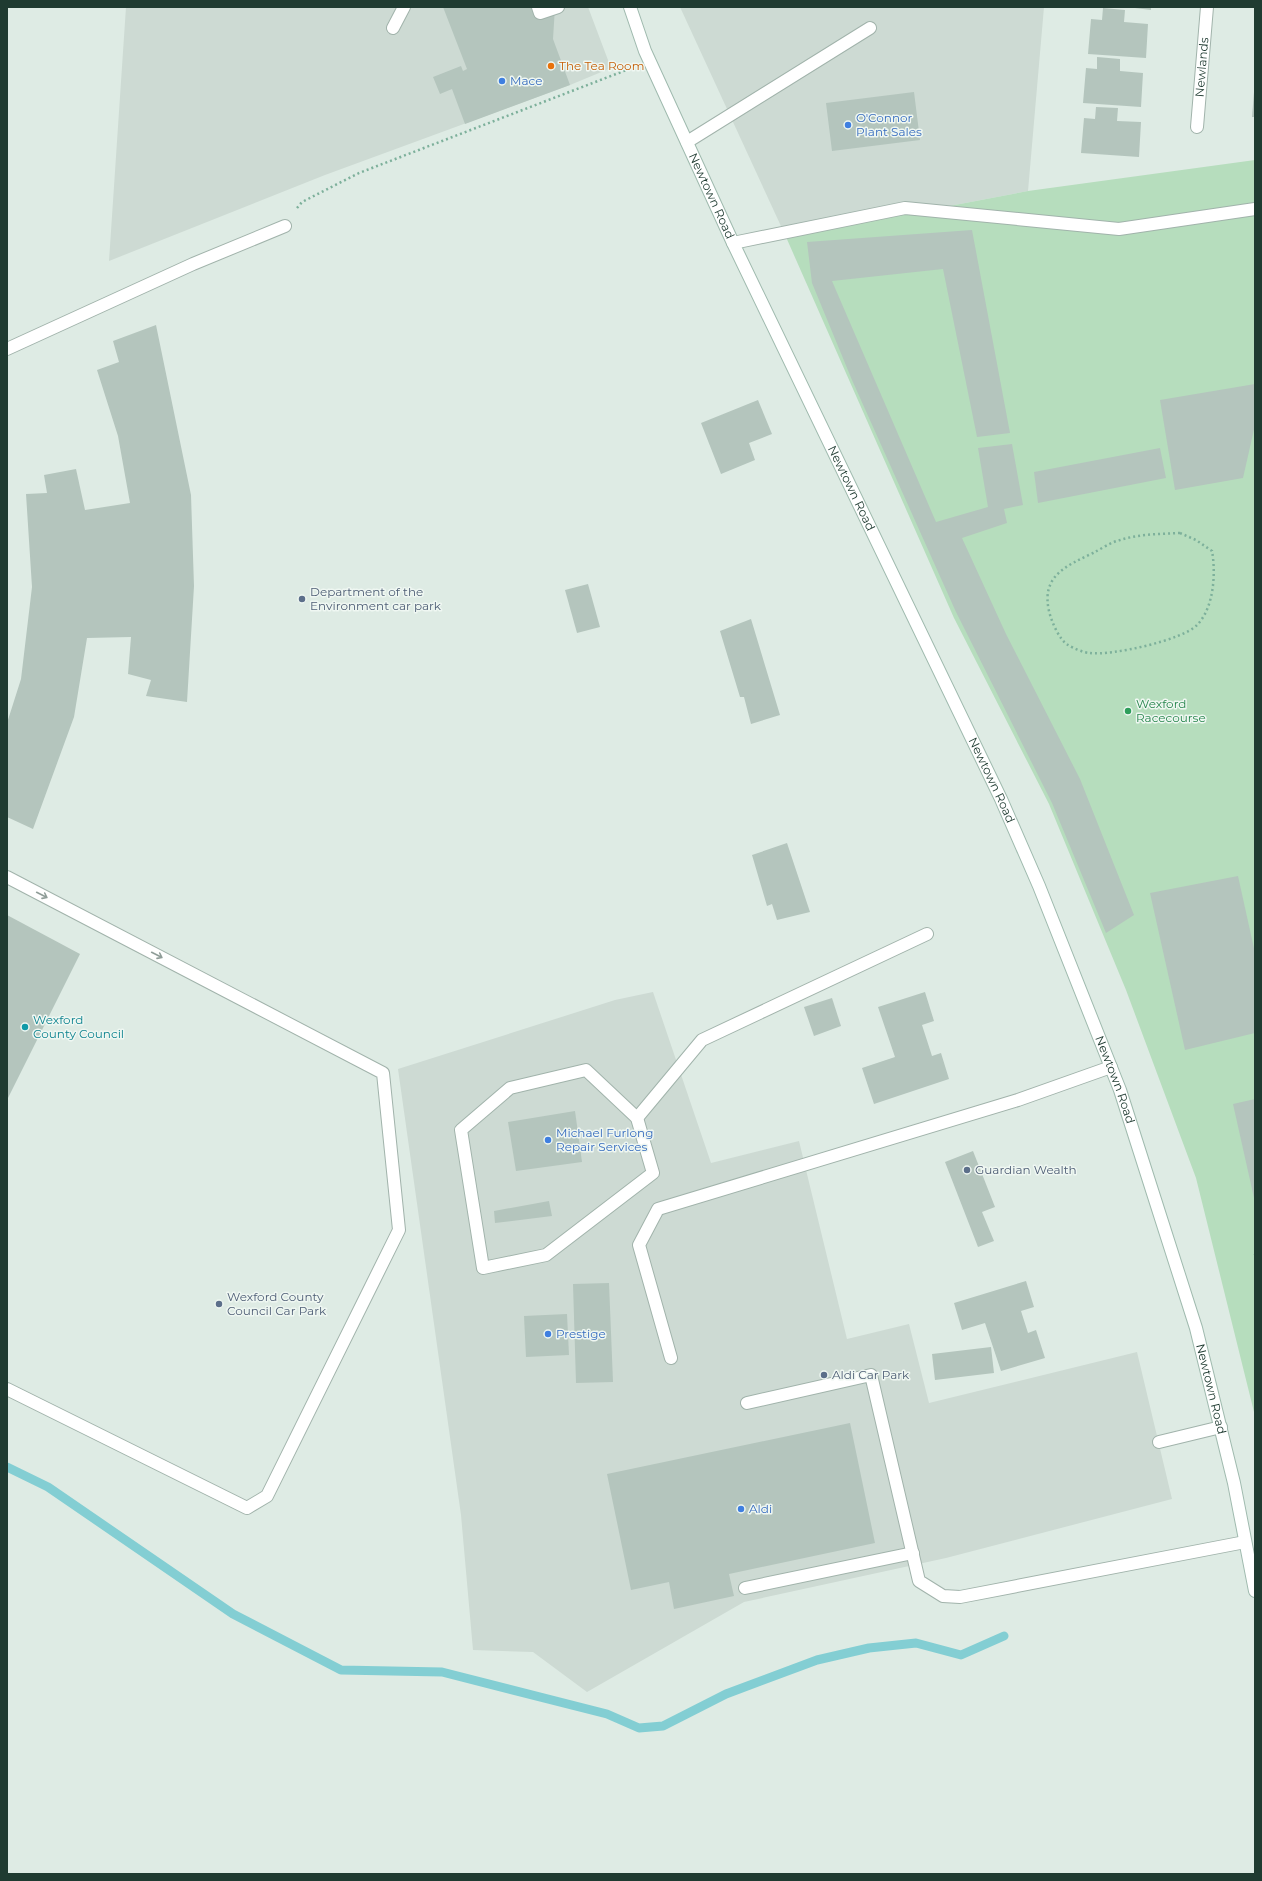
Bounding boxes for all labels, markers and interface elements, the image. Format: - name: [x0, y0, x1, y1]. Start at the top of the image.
- street label: Newlands: [1192, 37, 1211, 98]
- place label: The Tea Room: [559, 58, 644, 73]
- marker: The Tea Room: [546, 61, 556, 71]
- place label: Mace: [510, 73, 542, 88]
- marker: Mace: [497, 76, 507, 86]
- place label: O'Connor Plant Sales: [856, 110, 922, 139]
- marker: O'Connor Plant Sales: [843, 120, 853, 130]
- street label: Newtown Road: [686, 150, 738, 241]
- street label: Newtown Road: [825, 443, 879, 533]
- place label: Department of the Environment car park: [310, 584, 442, 613]
- marker: Department of the Environment car park: [297, 594, 307, 604]
- place label: Wexford Racecourse: [1136, 696, 1206, 725]
- marker: Wexford Racecourse: [1123, 706, 1133, 716]
- street label: Newtown Road: [965, 735, 1019, 825]
- one-way arrow: [35, 892, 47, 899]
- one-way arrow: [151, 952, 163, 959]
- place label: Wexford County Council: [33, 1012, 124, 1041]
- marker: Wexford County Council: [20, 1022, 30, 1032]
- street label: Newtown Road: [1092, 1033, 1138, 1126]
- place label: Michael Furlong Repair Services: [556, 1125, 653, 1154]
- marker: Michael Furlong Repair Services: [543, 1135, 553, 1145]
- place label: Guardian Wealth: [975, 1162, 1077, 1177]
- marker: Guardian Wealth: [962, 1165, 972, 1175]
- place label: Wexford County Council Car Park: [227, 1289, 327, 1318]
- marker: Wexford County Council Car Park: [214, 1299, 224, 1309]
- place label: Prestige: [556, 1326, 606, 1341]
- marker: Prestige: [543, 1329, 553, 1339]
- street label: Newtown Road: [1193, 1342, 1230, 1436]
- place label: Aldi Car Park: [832, 1367, 910, 1382]
- marker: Aldi Car Park: [819, 1370, 829, 1380]
- place label: Aldi: [749, 1501, 772, 1516]
- marker: Aldi: [736, 1504, 746, 1514]

